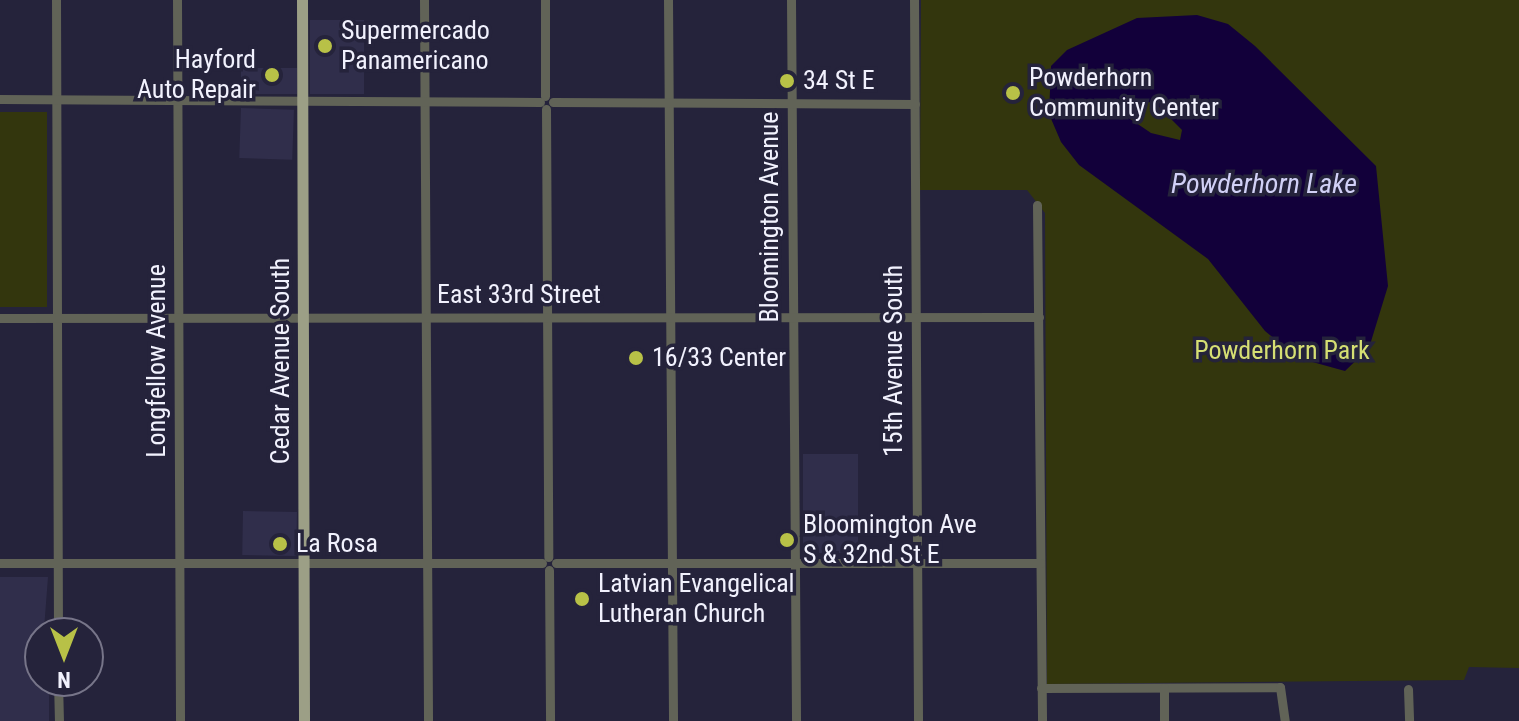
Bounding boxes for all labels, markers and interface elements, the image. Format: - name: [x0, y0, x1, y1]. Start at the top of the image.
- place label: Supermercado Panamericano: [341, 15, 490, 76]
- marker: Supermercado Panamericano: [316, 37, 334, 55]
- place label: Hayford Auto Repair: [137, 44, 256, 106]
- place label: Powderhorn Community Center: [1029, 62, 1219, 124]
- place label: 34 St E: [803, 65, 875, 97]
- marker: Hayford Auto Repair: [263, 66, 281, 84]
- marker: 34 St E: [778, 72, 796, 90]
- marker: Powderhorn Community Center: [1004, 84, 1022, 102]
- street label: Bloomington Avenue: [754, 111, 786, 323]
- water label: Powderhorn Lake: [1171, 167, 1357, 201]
- street label: Cedar Avenue South: [265, 258, 297, 464]
- street label: Longfellow Avenue: [141, 264, 173, 458]
- street label: 15th Avenue South: [878, 265, 910, 457]
- street label: East 33rd Street: [437, 279, 601, 311]
- park label: Powderhorn Park: [1194, 335, 1370, 367]
- place label: 16/33 Center: [652, 342, 786, 374]
- marker: 16/33 Center: [627, 349, 645, 367]
- place label: Bloomington Ave S & 32nd St E: [803, 509, 977, 570]
- place label: La Rosa: [296, 528, 378, 560]
- marker: Bloomington Ave S & 32nd St E: [778, 531, 796, 549]
- marker: La Rosa: [271, 535, 289, 553]
- place label: Latvian Evangelical Lutheran Church: [598, 568, 795, 630]
- marker: Latvian Evangelical Lutheran Church: [573, 590, 591, 608]
- north arrow: [24, 617, 104, 697]
- text: N: [57, 667, 71, 692]

